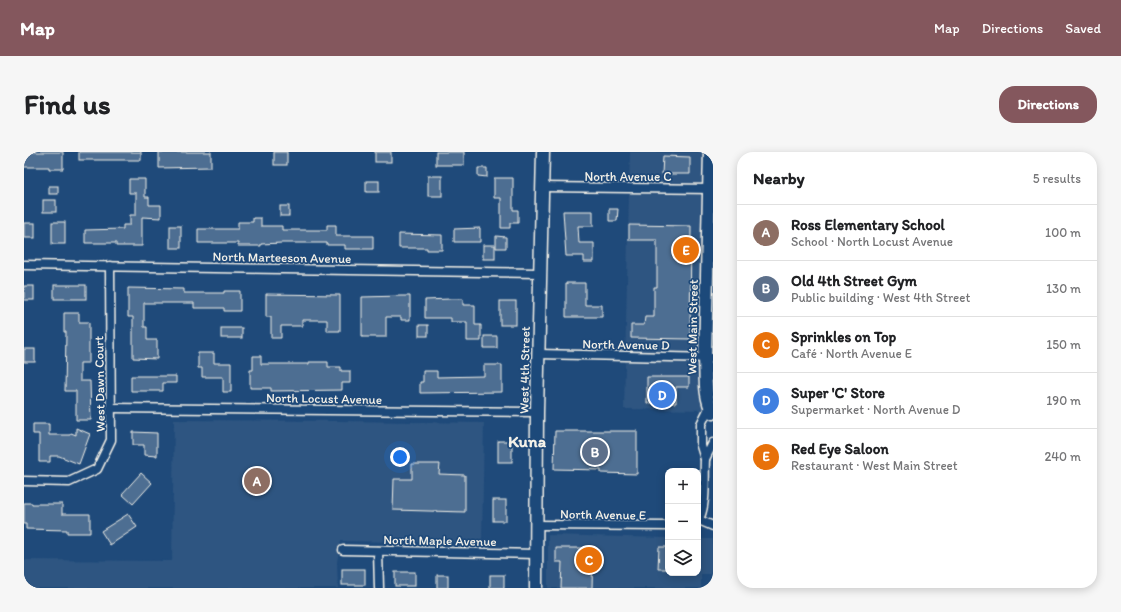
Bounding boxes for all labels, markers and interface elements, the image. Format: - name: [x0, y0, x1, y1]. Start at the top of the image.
- text: Map: [20, 17, 55, 40]
- text: Map: [934, 20, 960, 37]
- text: Directions: [982, 20, 1043, 37]
- text: Saved: [1065, 20, 1101, 37]
- button: Directions: [999, 86, 1097, 123]
- text: Find us: [24, 87, 111, 121]
- text: Nearby: [753, 168, 805, 188]
- street label: North Avenue C: [584, 169, 672, 184]
- text: 5 results: [1033, 171, 1081, 186]
- text: Ross Elementary School: [791, 216, 945, 234]
- text: A: [762, 225, 770, 240]
- text: 100 m: [1045, 225, 1081, 240]
- text: School · North Locust Avenue: [791, 234, 953, 249]
- pin: E: [673, 235, 699, 265]
- street label: North Marteeson Avenue: [212, 249, 351, 266]
- text: Old 4th Street Gym: [791, 272, 917, 290]
- street label: West Main Street: [684, 279, 701, 375]
- text: B: [762, 281, 770, 296]
- text: 130 m: [1046, 281, 1081, 296]
- text: Public building · West 4th Street: [791, 290, 970, 305]
- street label: West 4th Street: [516, 326, 533, 414]
- text: Sprinkles on Top: [791, 328, 896, 346]
- street label: West Dawn Court: [91, 336, 108, 432]
- street label: North Avenue D: [582, 336, 670, 353]
- text: C: [762, 337, 770, 352]
- text: 150 m: [1046, 337, 1081, 352]
- text: Café · North Avenue E: [791, 346, 912, 361]
- pin: D: [649, 380, 675, 410]
- text: Super 'C' Store: [791, 384, 885, 402]
- street label: North Locust Avenue: [266, 390, 382, 407]
- text: D: [762, 393, 770, 408]
- text: 190 m: [1046, 393, 1081, 408]
- text: Supermarket · North Avenue D: [791, 402, 960, 417]
- district label: Kuna: [508, 431, 547, 451]
- pin: B: [582, 437, 608, 467]
- text: Red Eye Saloon: [791, 440, 889, 458]
- your location: [390, 447, 410, 467]
- text: E: [762, 449, 770, 464]
- text: 240 m: [1044, 449, 1081, 464]
- text: Restaurant · West Main Street: [791, 458, 958, 473]
- pin: A: [244, 466, 270, 496]
- map controls: [665, 468, 701, 576]
- button: +: [665, 468, 701, 504]
- button: −: [665, 504, 701, 540]
- street label: North Avenue E: [560, 506, 646, 523]
- street label: North Maple Avenue: [383, 532, 497, 549]
- button: layers: [665, 540, 701, 576]
- pin: C: [576, 545, 602, 575]

